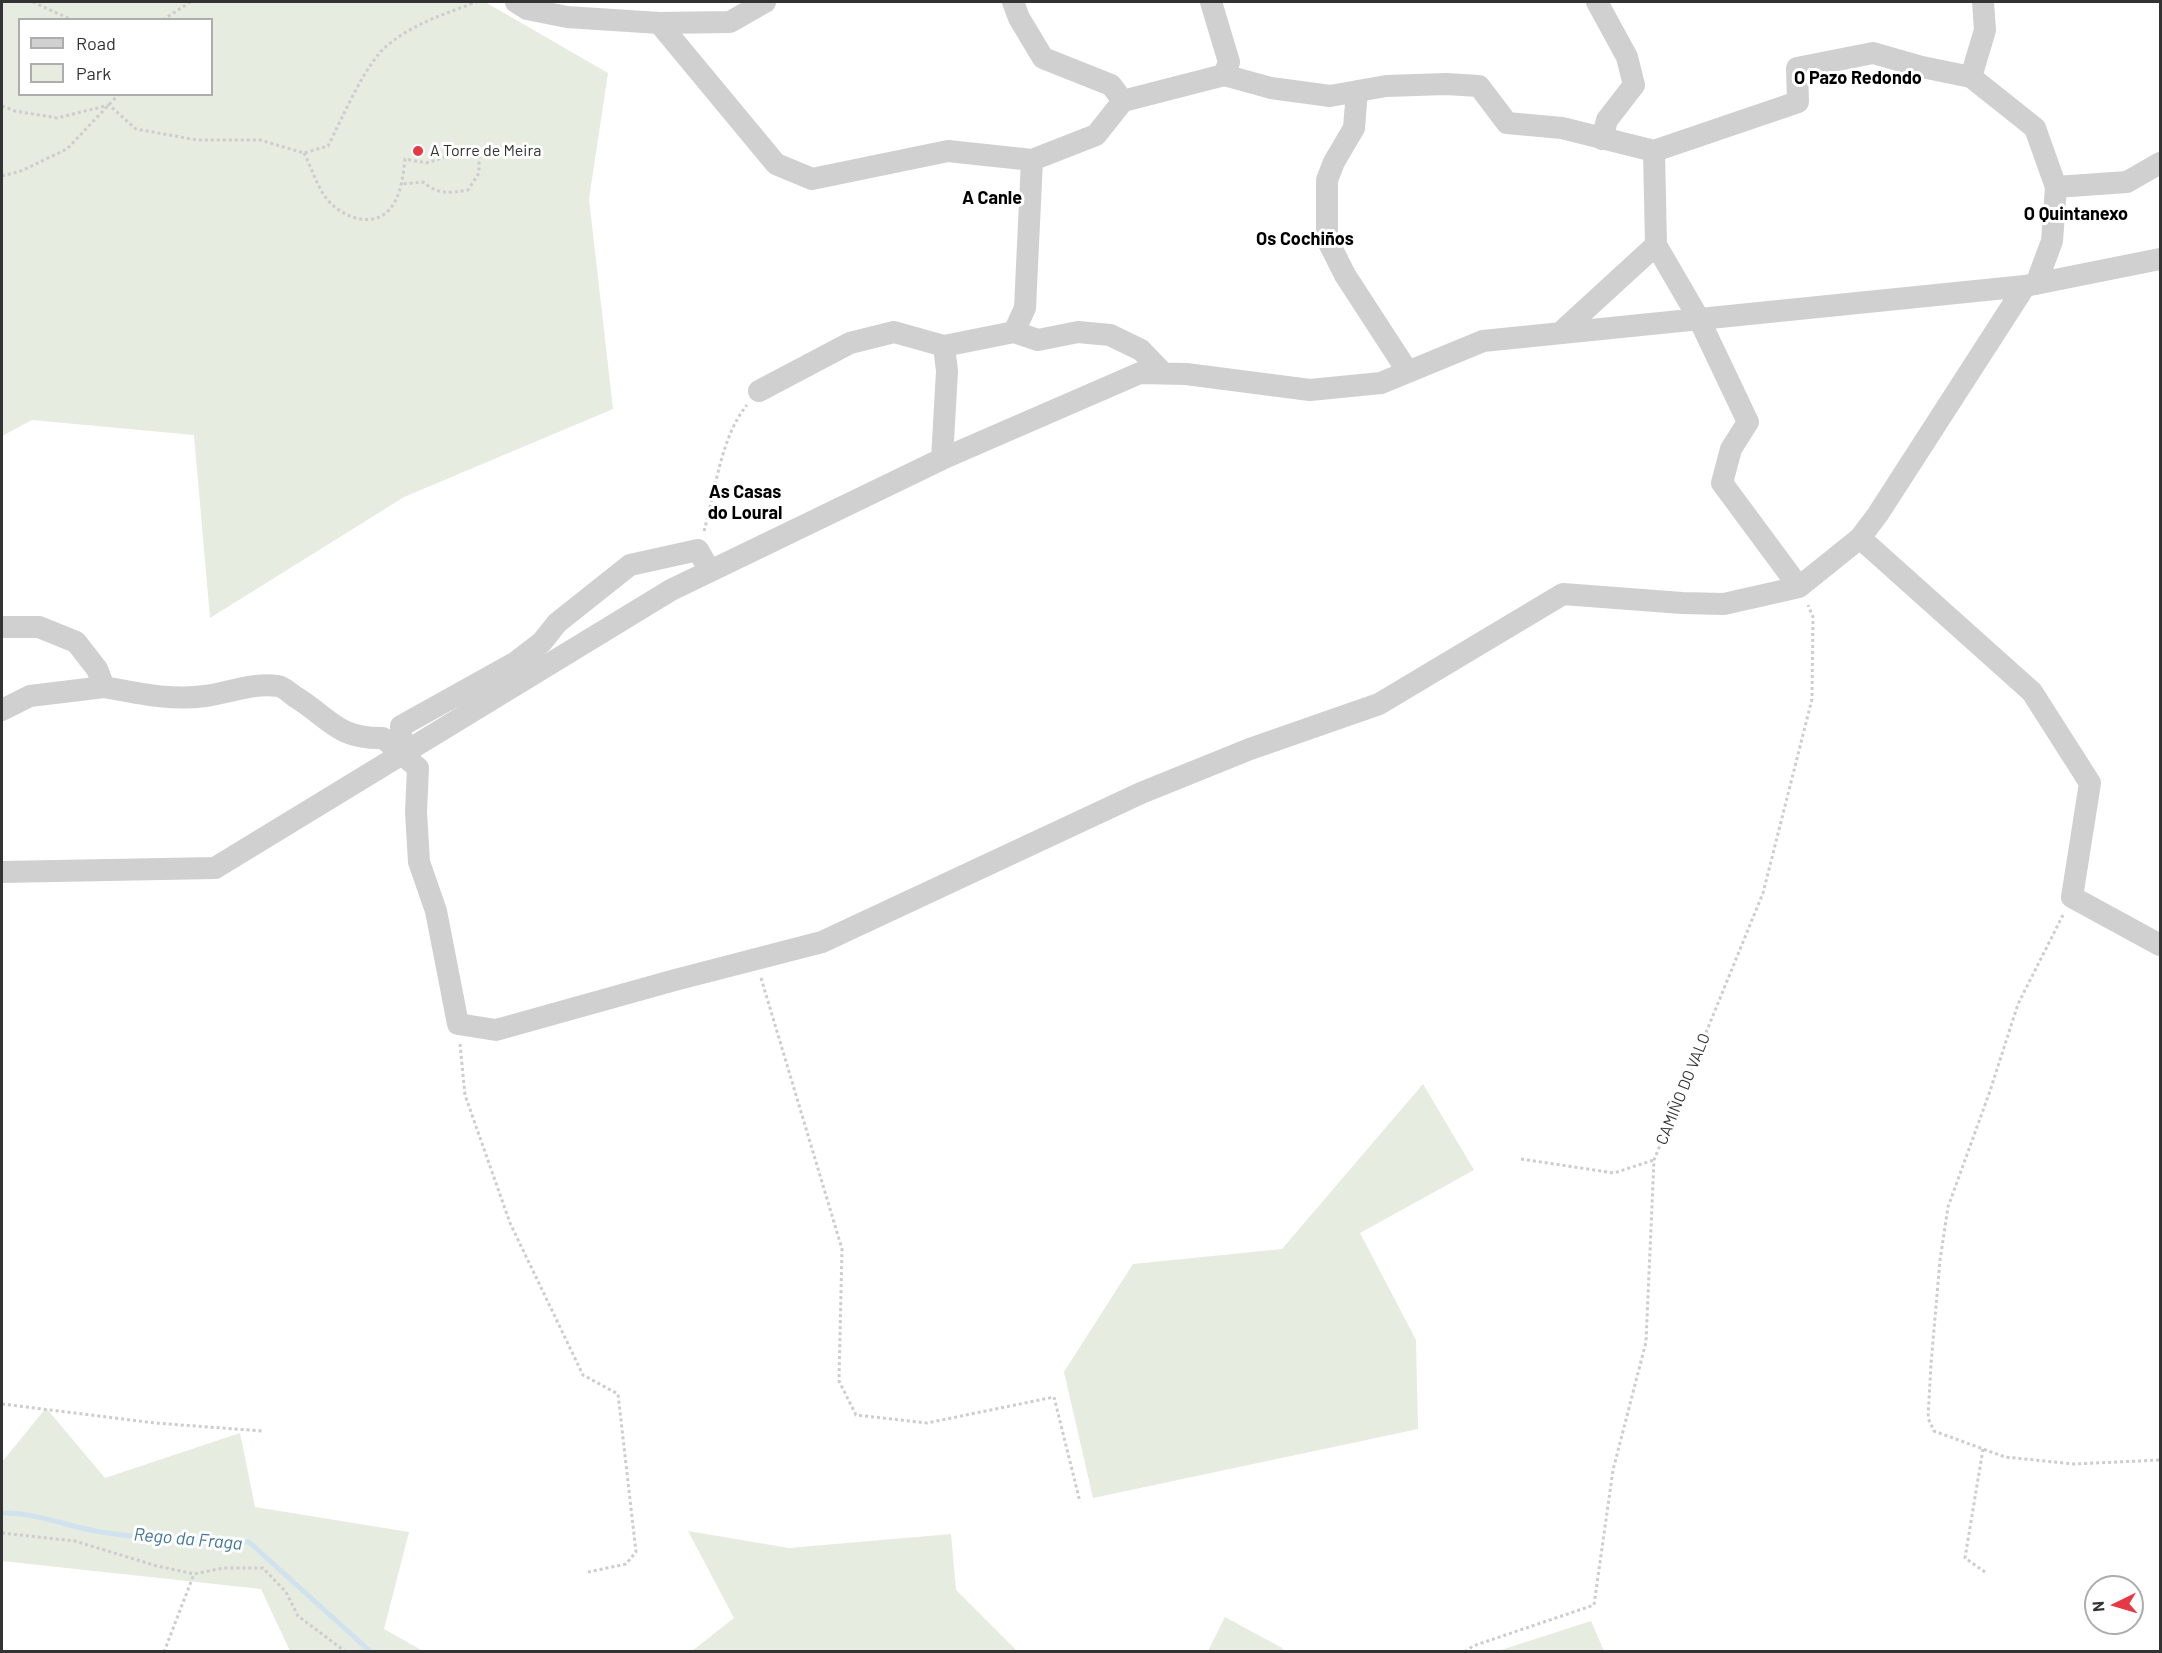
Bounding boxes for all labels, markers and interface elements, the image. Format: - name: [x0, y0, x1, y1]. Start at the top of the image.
- legend: [18, 18, 213, 96]
- text: Road: [76, 32, 116, 54]
- text: Park: [76, 62, 111, 84]
- district label: O Pazo Redondo: [1794, 67, 1922, 89]
- place label: A Torre de Meira: [430, 141, 541, 161]
- marker: A Torre de Meira: [411, 144, 425, 158]
- district label: A Canle: [962, 187, 1022, 209]
- district label: O Quintanexo: [2024, 203, 2128, 225]
- district label: Os Cochiños: [1256, 228, 1354, 250]
- district label: As Casas do Loural: [708, 481, 782, 524]
- street label: CAMIÑO DO VALO: [1652, 1030, 1714, 1148]
- water label: Rego da Fraga: [133, 1523, 243, 1555]
- north arrow: [2084, 1575, 2144, 1635]
- text: N: [2088, 1600, 2107, 1613]

